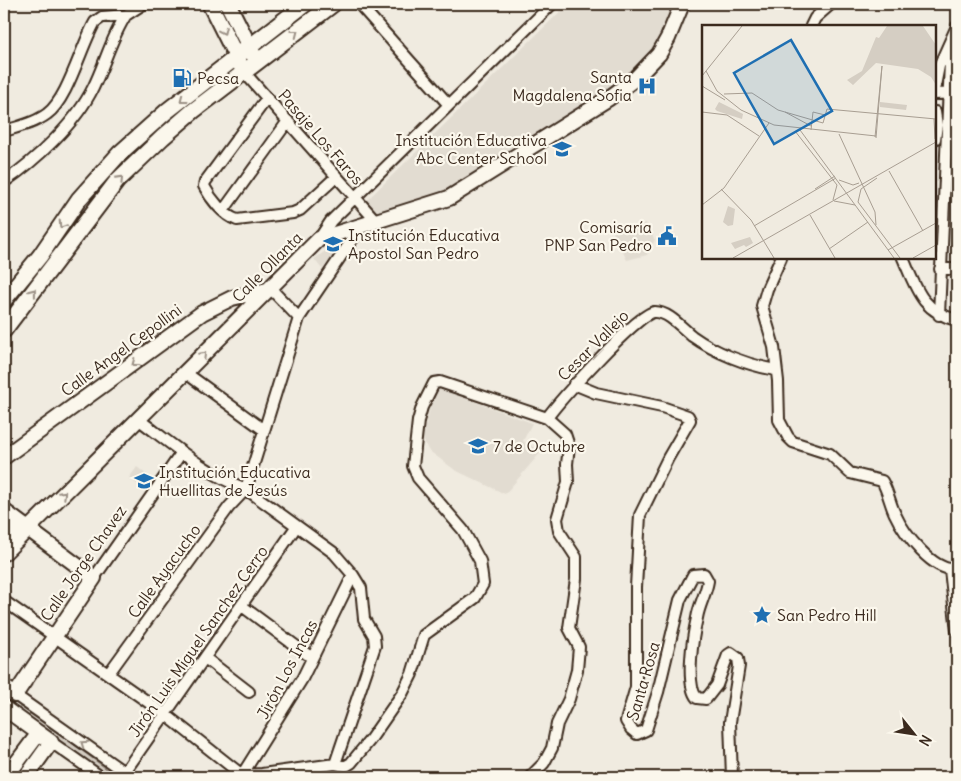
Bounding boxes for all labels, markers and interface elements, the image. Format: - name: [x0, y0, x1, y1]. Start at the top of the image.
- inset map: [702, 25, 936, 259]
- one-way arrow: [216, 26, 227, 35]
- one-way arrow: [289, 30, 298, 38]
- fuel station icon: Pecsa: [171, 67, 193, 89]
- place label: Santa Magdalena Sofia: [512, 67, 632, 105]
- place label: Pecsa: [197, 68, 239, 88]
- hospital icon: Santa Magdalena Sofia: [636, 75, 658, 97]
- street label: Pasaje Los Faros: [274, 85, 368, 189]
- one-way arrow: [180, 93, 189, 101]
- place label: Institución Educativa Abc Center School: [395, 130, 547, 168]
- school or university icon: Institución Educativa Abc Center School: [551, 138, 573, 160]
- one-way arrow: [114, 175, 123, 184]
- place label: Comisaría PNP San Pedro: [544, 217, 652, 255]
- one-way arrow: [58, 220, 68, 229]
- place label: Institución Educativa Apostol San Pedro: [348, 225, 500, 263]
- public building icon: Comisaría PNP San Pedro: [656, 225, 678, 247]
- street label: Calle Ollanta: [228, 228, 306, 306]
- school or university icon: Institución Educativa Apostol San Pedro: [322, 233, 344, 255]
- one-way arrow: [28, 289, 36, 298]
- street label: Calle Angel Cepollini: [57, 300, 185, 400]
- street label: Cesar Vallejo: [553, 305, 633, 385]
- one-way arrow: [198, 352, 207, 361]
- one-way arrow: [131, 357, 141, 366]
- school or university icon: 7 de Octubre: [467, 435, 489, 457]
- place label: 7 de Octubre: [493, 436, 585, 456]
- place label: Institución Educativa Huellitas de Jesús: [159, 462, 311, 500]
- school or university icon: Institución Educativa Huellitas de Jesús: [133, 470, 155, 492]
- one-way arrow: [57, 491, 66, 500]
- street label: Calle Jorge Chavez: [36, 501, 131, 625]
- street label: Calle Ayacucho: [123, 520, 205, 622]
- street label: Jirón Luis Miguel Sanchez Cerro: [124, 541, 272, 741]
- place icon: San Pedro Hill: [751, 604, 773, 626]
- place label: San Pedro Hill: [777, 605, 877, 625]
- street label: Jirón Los Incas: [252, 616, 322, 722]
- street label: Santa Rosa: [622, 639, 664, 723]
- north arrow: [888, 708, 938, 758]
- text: N: [915, 732, 935, 749]
- one-way arrow: [81, 741, 90, 751]

